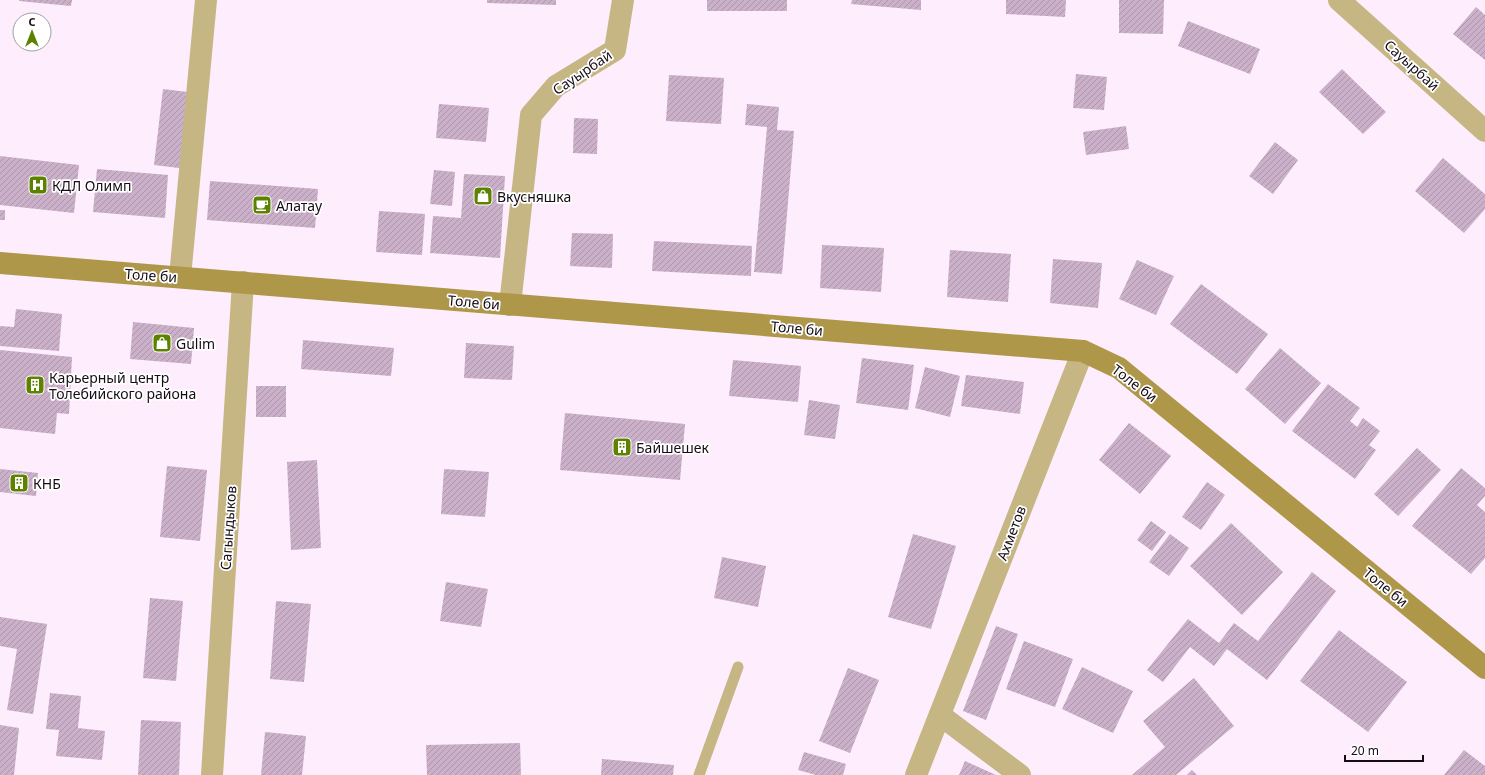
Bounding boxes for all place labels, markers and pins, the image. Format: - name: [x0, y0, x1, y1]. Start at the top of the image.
- hospital icon: КДЛ Олимп: [27, 174, 49, 196]
- place label: КДЛ Олимп: [52, 176, 131, 195]
- shop icon: Вкусняшка: [472, 185, 494, 207]
- place label: Вкусняшка: [497, 187, 571, 206]
- cafe icon: Алатау: [251, 194, 273, 216]
- place label: Алатау: [276, 196, 323, 215]
- shop icon: Gulim: [151, 332, 173, 354]
- place label: Gulim: [176, 334, 215, 353]
- place label: Карьерный центр Толебийского района: [49, 368, 196, 403]
- building icon: Карьерный центр Толебийского района: [24, 374, 46, 396]
- building icon: Байшешек: [611, 436, 633, 458]
- place label: Байшешек: [636, 438, 710, 457]
- building icon: КНБ: [8, 472, 30, 494]
- place label: КНБ: [33, 474, 61, 493]

